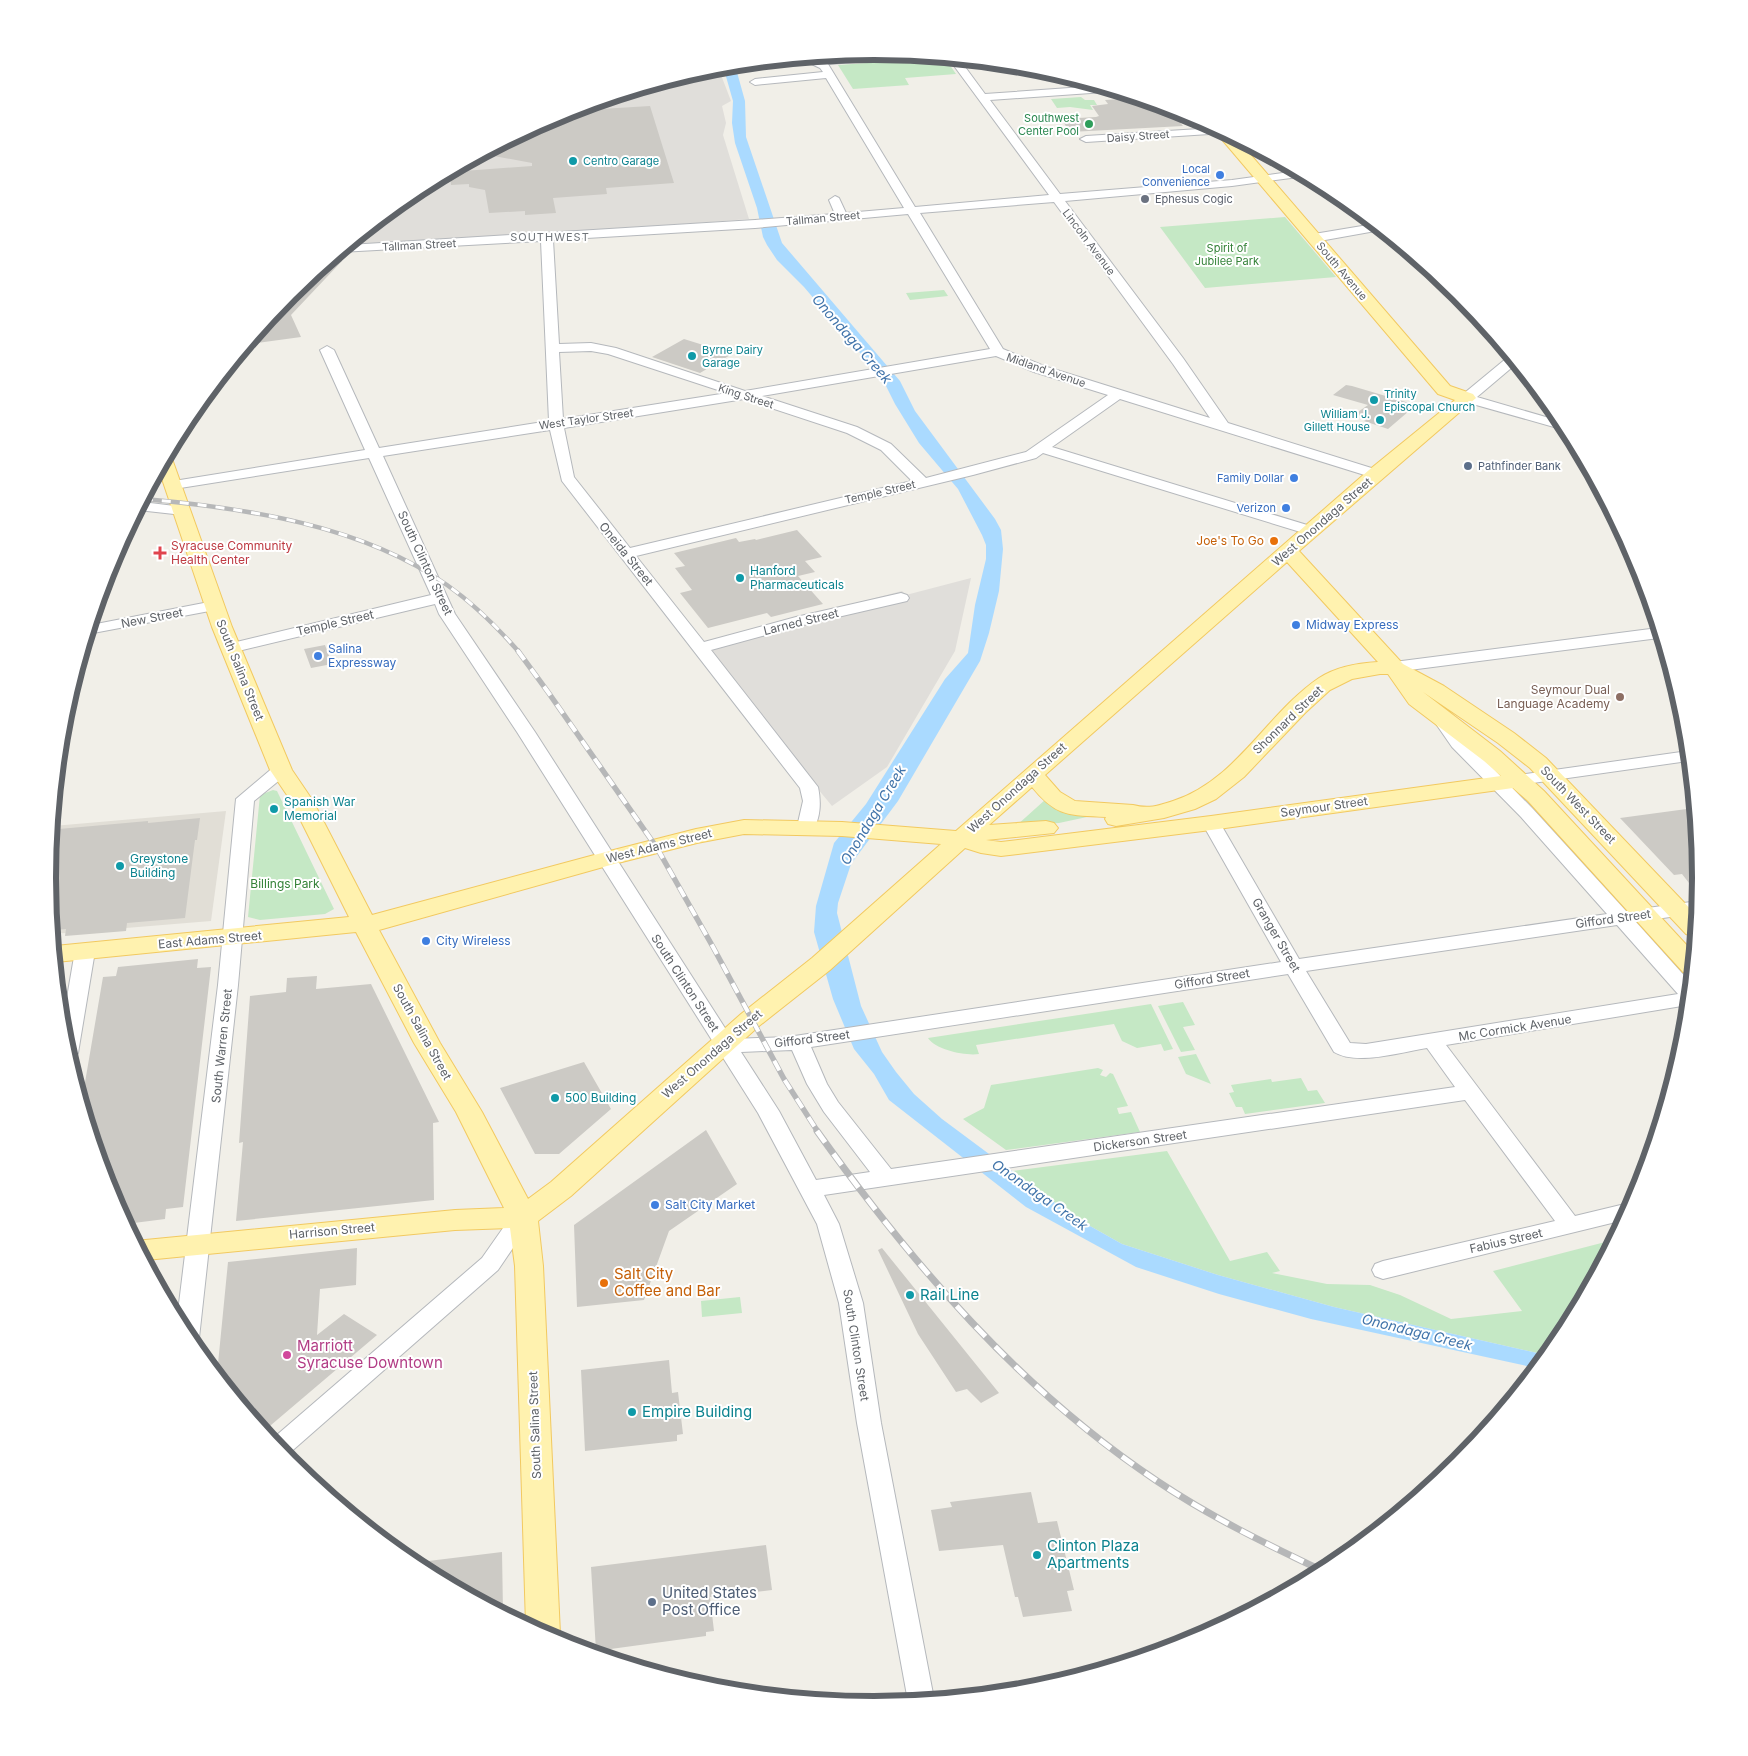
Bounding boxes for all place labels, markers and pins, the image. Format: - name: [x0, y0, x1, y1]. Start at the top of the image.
- place label: Southwest Center Pool: [1018, 111, 1079, 138]
- marker: Southwest Center Pool: [1083, 118, 1095, 130]
- place label: Centro Garage: [583, 154, 659, 168]
- marker: Centro Garage: [567, 155, 579, 167]
- place label: Local Convenience: [1142, 162, 1210, 189]
- marker: Local Convenience: [1214, 169, 1226, 181]
- place label: Ephesus Cogic: [1155, 192, 1233, 206]
- marker: Ephesus Cogic: [1139, 193, 1151, 205]
- place label: Byrne Dairy Garage: [702, 343, 763, 370]
- marker: Byrne Dairy Garage: [686, 350, 698, 362]
- place label: Trinity Episcopal Church: [1384, 387, 1475, 414]
- marker: Trinity Episcopal Church: [1368, 394, 1380, 406]
- place label: William J. Gillett House: [1304, 407, 1370, 434]
- marker: William J. Gillett House: [1374, 414, 1386, 426]
- place label: Pathfinder Bank: [1478, 459, 1561, 473]
- marker: Pathfinder Bank: [1462, 460, 1474, 472]
- place label: Family Dollar: [1217, 471, 1284, 485]
- marker: Family Dollar: [1288, 472, 1300, 484]
- place label: Verizon: [1237, 501, 1276, 515]
- marker: Verizon: [1280, 502, 1292, 514]
- place label: Joe's To Go: [1196, 533, 1264, 548]
- marker: Joe's To Go: [1268, 535, 1280, 547]
- place label: Syracuse Community Health Center: [171, 538, 293, 567]
- marker: Syracuse Community Health Center: [153, 546, 167, 560]
- place label: Hanford Pharmaceuticals: [750, 563, 844, 592]
- marker: Hanford Pharmaceuticals: [734, 572, 746, 584]
- place label: Midway Express: [1306, 617, 1399, 632]
- marker: Midway Express: [1290, 619, 1302, 631]
- place label: Salina Expressway: [328, 641, 396, 670]
- marker: Salina Expressway: [312, 650, 324, 662]
- place label: Seymour Dual Language Academy: [1497, 682, 1610, 711]
- marker: Seymour Dual Language Academy: [1614, 691, 1626, 703]
- place label: Spanish War Memorial: [284, 794, 356, 823]
- marker: Spanish War Memorial: [268, 803, 280, 815]
- place label: Greystone Building: [130, 851, 188, 880]
- marker: Greystone Building: [114, 860, 126, 872]
- place label: City Wireless: [436, 933, 511, 948]
- marker: City Wireless: [420, 935, 432, 947]
- place label: 500 Building: [565, 1090, 636, 1105]
- marker: 500 Building: [549, 1092, 561, 1104]
- place label: Salt City Market: [665, 1197, 755, 1212]
- marker: Salt City Market: [649, 1199, 661, 1211]
- place label: Salt City Coffee and Bar: [614, 1264, 721, 1300]
- marker: Salt City Coffee and Bar: [598, 1277, 610, 1289]
- place label: Rail Line: [920, 1285, 979, 1304]
- marker: Rail Line: [904, 1289, 916, 1301]
- place label: Marriott Syracuse Downtown: [297, 1336, 443, 1372]
- marker: Marriott Syracuse Downtown: [281, 1349, 293, 1361]
- place label: Empire Building: [642, 1402, 752, 1421]
- marker: Empire Building: [626, 1406, 638, 1418]
- place label: Clinton Plaza Apartments: [1047, 1536, 1139, 1572]
- marker: Clinton Plaza Apartments: [1031, 1549, 1043, 1561]
- place label: United States Post Office: [662, 1583, 757, 1619]
- marker: United States Post Office: [646, 1596, 658, 1608]

